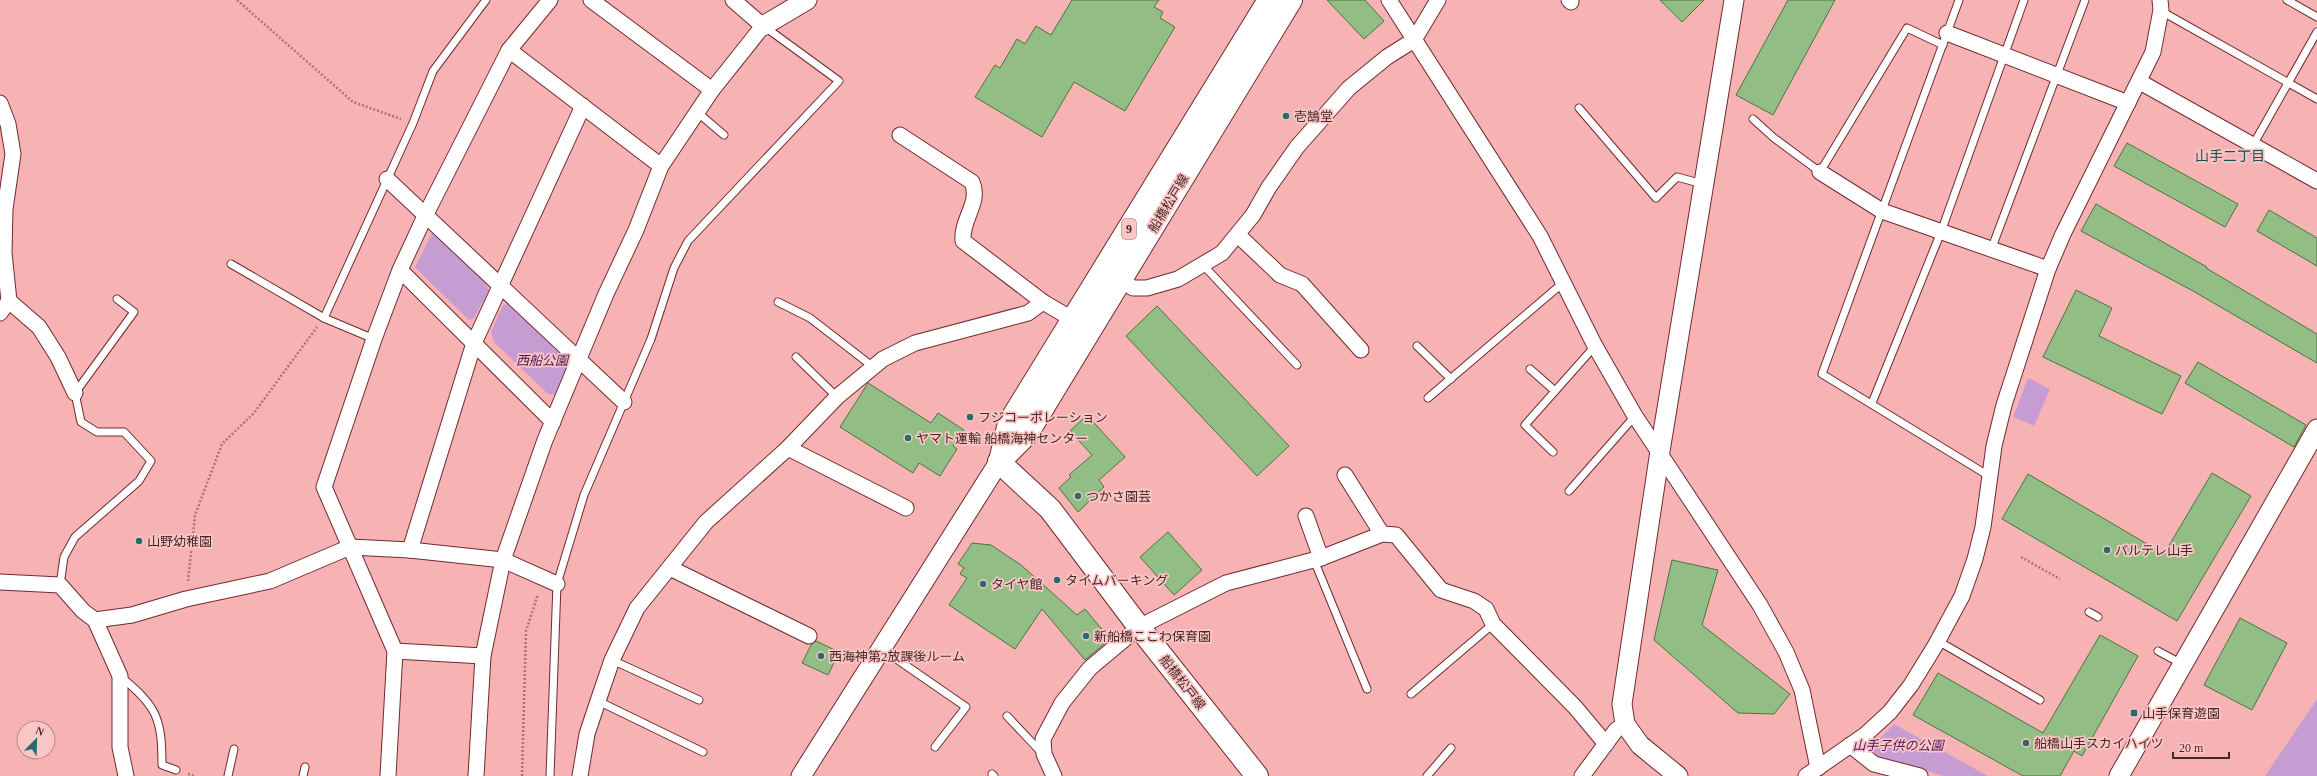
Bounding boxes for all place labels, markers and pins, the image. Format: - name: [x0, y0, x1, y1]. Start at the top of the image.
- place label: 壱鵠堂: [1294, 109, 1333, 124]
- marker: 壱鵠堂: [1281, 111, 1291, 121]
- place label: フジコーポレーション: [978, 410, 1108, 425]
- marker: フジコーポレーション: [965, 412, 975, 422]
- place label: ヤマト運輸 船橋海神センター: [916, 431, 1088, 446]
- marker: ヤマト運輸 船橋海神センター: [903, 433, 913, 443]
- place label: つかさ園芸: [1086, 489, 1151, 504]
- marker: つかさ園芸: [1073, 491, 1083, 501]
- place label: 山野幼稚園: [147, 534, 212, 549]
- marker: 山野幼稚園: [134, 536, 144, 546]
- place label: パルテレ山手: [2115, 543, 2193, 558]
- marker: パルテレ山手: [2102, 545, 2112, 555]
- place label: タイムバーキング: [1065, 573, 1168, 588]
- marker: タイムバーキング: [1052, 575, 1062, 585]
- place label: タイヤ館: [991, 577, 1043, 592]
- marker: タイヤ館: [978, 579, 988, 589]
- place label: 新船橋ここわ保育園: [1094, 629, 1211, 644]
- marker: 新船橋ここわ保育園: [1081, 631, 1091, 641]
- place label: 西海神第2放課後ルーム: [829, 649, 965, 664]
- marker: 西海神第2放課後ルーム: [816, 651, 826, 661]
- place label: 山手保育遊園: [2142, 706, 2220, 721]
- marker: 山手保育遊園: [2129, 708, 2139, 718]
- place label: 船橋山手スカイハイツ: [2034, 736, 2163, 751]
- marker: 船橋山手スカイハイツ: [2021, 738, 2031, 748]

